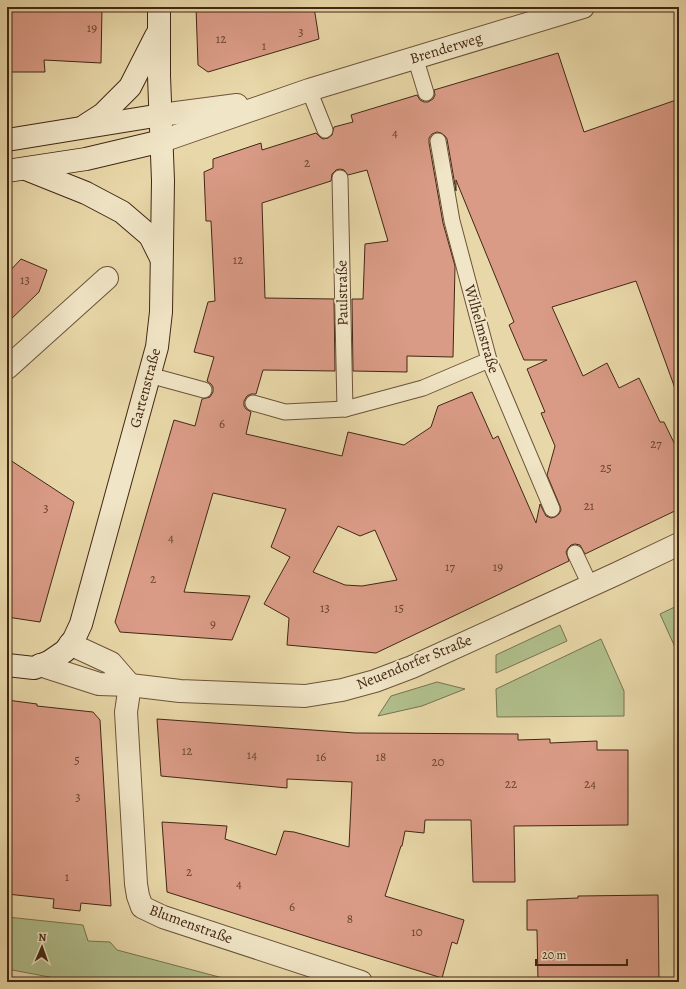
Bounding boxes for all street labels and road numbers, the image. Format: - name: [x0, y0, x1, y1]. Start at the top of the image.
- street label: Brenderweg: [407, 27, 485, 68]
- street label: Paulstraße: [331, 260, 353, 326]
- street label: Wilhelmstraße: [460, 281, 504, 376]
- street label: Gartenstraße: [125, 346, 165, 430]
- street label: Neuendorfer Straße: [353, 630, 475, 694]
- street label: Blumenstraße: [147, 900, 236, 948]

